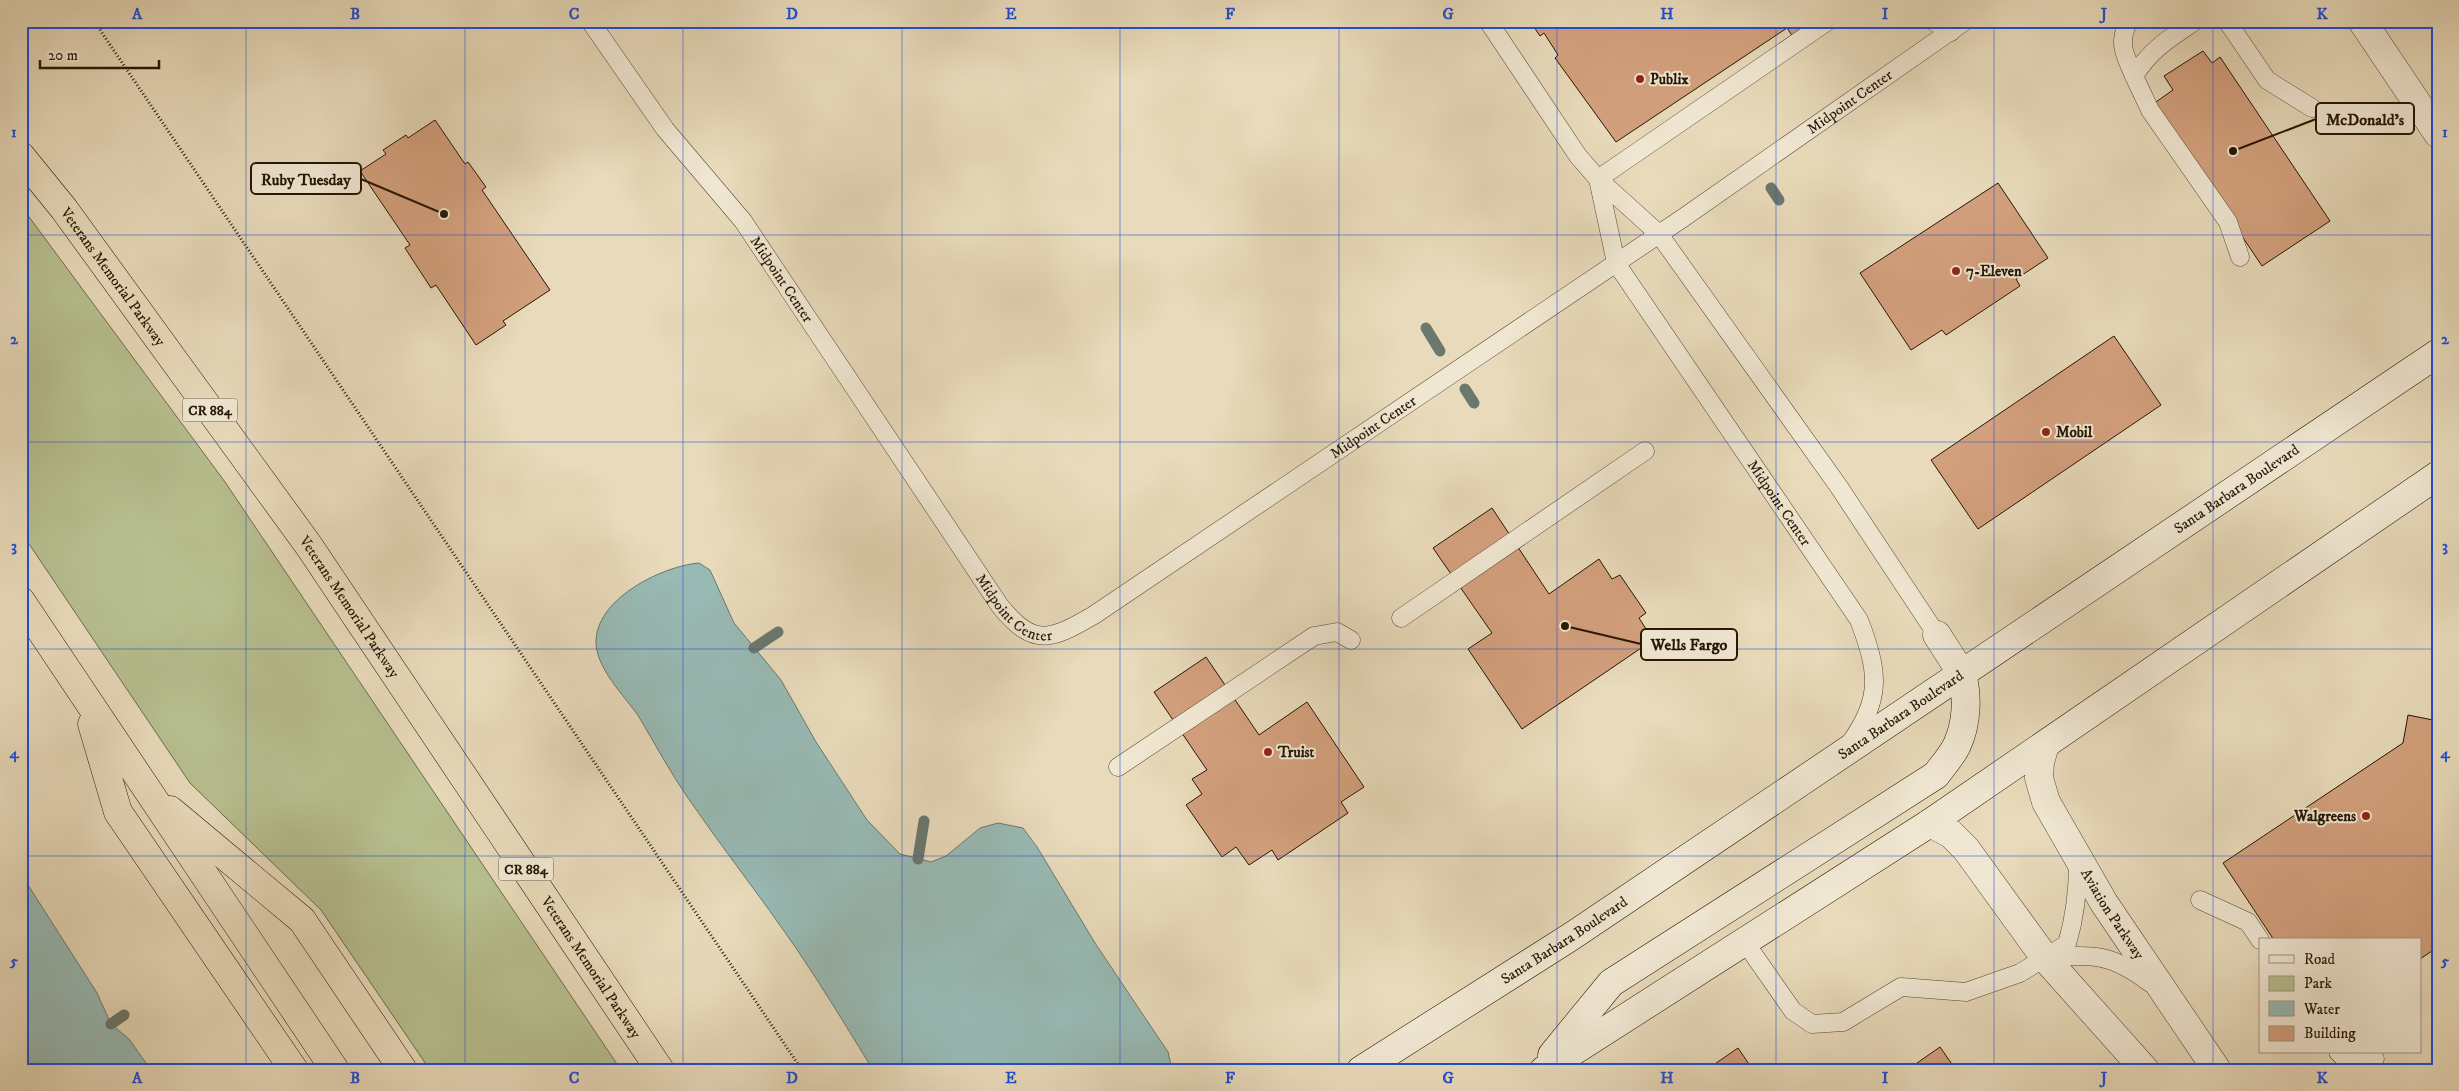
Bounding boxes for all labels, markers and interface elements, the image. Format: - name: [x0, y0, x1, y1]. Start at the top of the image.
- text: A: [131, 4, 143, 24]
- text: B: [350, 4, 360, 24]
- text: C: [569, 4, 579, 24]
- text: D: [786, 4, 798, 24]
- text: E: [1005, 4, 1017, 24]
- text: F: [1225, 4, 1235, 24]
- text: G: [1442, 4, 1454, 24]
- text: H: [1660, 4, 1674, 24]
- text: I: [1882, 4, 1889, 24]
- text: J: [2099, 4, 2108, 24]
- text: K: [2316, 4, 2328, 24]
- scale bar: [40, 38, 159, 70]
- text: 20 m: [48, 46, 78, 65]
- street label: Midpoint Center: [1803, 65, 1897, 138]
- place label: Publix: [1650, 70, 1689, 89]
- marker: Publix: [1634, 73, 1646, 85]
- callout: McDonald's: [2316, 103, 2414, 134]
- text: McDonald's: [2326, 110, 2405, 130]
- text: 1: [11, 122, 17, 142]
- text: 1: [2442, 122, 2448, 142]
- callout: Ruby Tuesday: [251, 163, 361, 194]
- text: Ruby Tuesday: [261, 170, 351, 190]
- street label: Veterans Memorial Parkway: [56, 203, 170, 351]
- street label: Midpoint Center: [746, 232, 817, 327]
- place label: 7-Eleven: [1966, 262, 2022, 281]
- marker: 7-Eleven: [1950, 265, 1962, 277]
- text: 2: [10, 329, 19, 349]
- text: 2: [2441, 329, 2450, 349]
- street label: Midpoint Center: [1326, 391, 1421, 463]
- road number: CR 884: [182, 398, 238, 422]
- place label: Mobil: [2056, 423, 2093, 442]
- marker: Mobil: [2040, 426, 2052, 438]
- street label: Santa Barbara Boulevard: [2170, 440, 2304, 538]
- street label: Midpoint Center: [1743, 456, 1815, 550]
- street label: Veterans Memorial Parkway: [294, 532, 404, 682]
- text: 3: [11, 536, 17, 556]
- text: 3: [2442, 536, 2448, 556]
- street label: Midpoint Center: [971, 570, 1054, 646]
- callout: Wells Fargo: [1641, 629, 1737, 660]
- text: Wells Fargo: [1650, 635, 1727, 655]
- street label: Santa Barbara Boulevard: [1834, 666, 1968, 764]
- text: 4: [8, 743, 19, 763]
- place label: Truist: [1277, 743, 1315, 762]
- text: 4: [2439, 743, 2450, 763]
- marker: Truist: [1262, 746, 1274, 758]
- place label: Walgreens: [2293, 807, 2356, 826]
- marker: Walgreens: [2360, 810, 2372, 822]
- road number: CR 884: [498, 858, 554, 881]
- street label: Aviation Parkway: [2076, 865, 2149, 964]
- street label: Veterans Memorial Parkway: [536, 892, 646, 1043]
- street label: Santa Barbara Boulevard: [1497, 892, 1632, 989]
- legend: [2259, 938, 2422, 1054]
- text: Road: [2304, 950, 2336, 969]
- text: 5: [9, 951, 18, 971]
- text: 5: [2440, 951, 2449, 971]
- text: Park: [2304, 974, 2333, 993]
- text: Water: [2303, 1000, 2340, 1019]
- text: Building: [2304, 1024, 2356, 1043]
- text: A: [131, 1068, 143, 1088]
- text: B: [350, 1068, 360, 1088]
- text: C: [569, 1068, 579, 1088]
- text: D: [786, 1068, 798, 1088]
- text: E: [1005, 1068, 1017, 1088]
- text: F: [1225, 1068, 1235, 1088]
- text: G: [1442, 1068, 1454, 1088]
- text: H: [1660, 1068, 1674, 1088]
- text: I: [1882, 1068, 1889, 1088]
- text: J: [2099, 1068, 2108, 1088]
- text: K: [2316, 1068, 2328, 1088]

